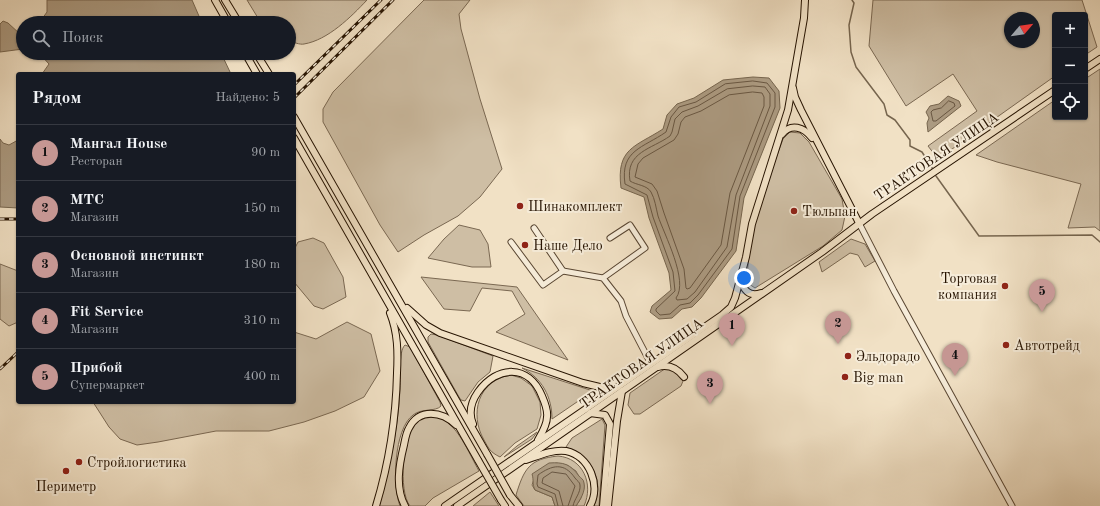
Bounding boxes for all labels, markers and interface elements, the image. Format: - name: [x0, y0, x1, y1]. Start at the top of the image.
- north arrow: [1004, 12, 1040, 48]
- map controls: [1052, 12, 1088, 120]
- button: +: [1052, 12, 1088, 48]
- search box: [16, 16, 296, 60]
- icon: search: [30, 27, 52, 49]
- text: Поиск: [62, 31, 103, 46]
- button: −: [1052, 48, 1088, 84]
- button: locate: [1052, 84, 1088, 120]
- text: Рядом: [32, 90, 81, 107]
- text: Найдено: 5: [216, 91, 280, 104]
- street label: ТРАКТОВАЯ УЛИЦА: [872, 110, 1001, 204]
- text: Мангал House: [70, 137, 167, 152]
- text: 1: [41, 146, 49, 159]
- text: 90 m: [251, 146, 280, 159]
- text: Ресторан: [70, 155, 123, 168]
- text: МТС: [70, 193, 104, 208]
- place label: Шинакомплект: [528, 200, 623, 214]
- marker: Шинакомплект: [515, 201, 525, 211]
- text: 2: [41, 202, 49, 215]
- text: 150 m: [243, 202, 280, 215]
- place label: Тюльпан: [802, 205, 857, 219]
- marker: Тюльпан: [789, 206, 799, 216]
- text: Магазин: [70, 211, 119, 224]
- place label: Наше Дело: [533, 239, 603, 253]
- marker: Наше Дело: [520, 240, 530, 250]
- text: Основной инстинкт: [70, 249, 204, 264]
- text: 3: [41, 258, 49, 271]
- text: 180 m: [243, 258, 280, 271]
- text: Магазин: [70, 267, 119, 280]
- your location: [734, 268, 754, 288]
- place label: Торговая компания: [938, 272, 997, 302]
- pin: 5: [1029, 279, 1055, 312]
- marker: Торговая компания: [1000, 281, 1010, 291]
- text: Fit Service: [70, 305, 144, 320]
- pin: 2: [825, 311, 851, 344]
- pin: 1: [719, 313, 745, 346]
- text: 4: [41, 314, 49, 327]
- text: 310 m: [243, 314, 280, 327]
- street label: ТРАКТОВАЯ УЛИЦА: [578, 316, 706, 412]
- text: Магазин: [70, 323, 119, 336]
- place label: Автотрейд: [1014, 339, 1080, 353]
- marker: Автотрейд: [1001, 340, 1011, 350]
- pin: 4: [942, 343, 968, 376]
- place label: Эльдорадо: [856, 350, 920, 364]
- marker: Эльдорадо: [843, 351, 853, 361]
- text: Прибой: [70, 361, 123, 376]
- text: 5: [41, 370, 49, 383]
- text: 400 m: [243, 370, 280, 383]
- pin: 3: [697, 371, 723, 404]
- place label: Big man: [853, 371, 904, 385]
- marker: Big man: [840, 372, 850, 382]
- text: Супермаркет: [70, 379, 145, 392]
- place label: Стройлогистика: [87, 456, 187, 470]
- marker: Стройлогистика: [74, 457, 84, 467]
- marker: Периметр: [61, 466, 71, 476]
- place label: Периметр: [36, 480, 96, 494]

